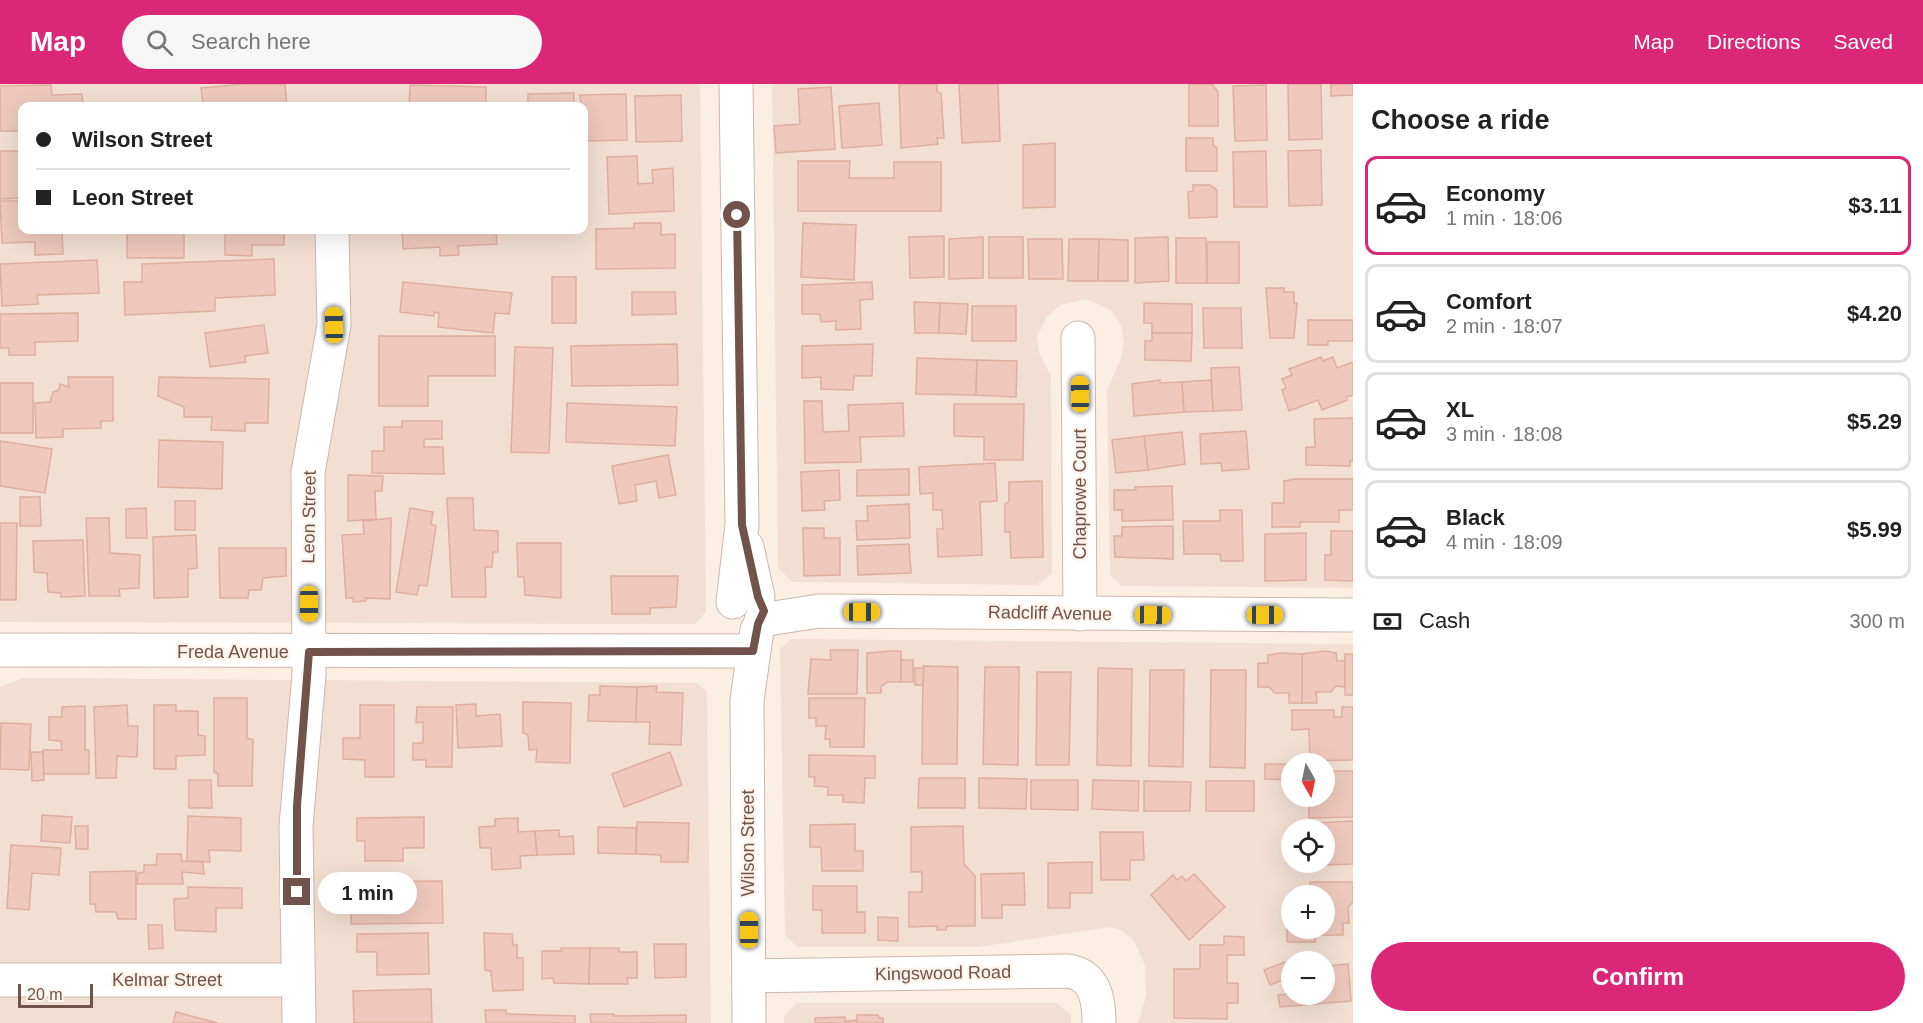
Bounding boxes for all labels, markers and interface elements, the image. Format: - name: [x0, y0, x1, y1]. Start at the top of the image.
- search box: [122, 15, 542, 69]
- text: Map: [30, 26, 86, 57]
- icon: search: [143, 26, 176, 59]
- text: Search here: [191, 29, 311, 54]
- text: Map: [1633, 30, 1674, 53]
- text: Directions: [1707, 30, 1800, 53]
- text: Saved: [1833, 30, 1893, 53]
- text: Choose a ride: [1371, 105, 1550, 135]
- text: Wilson Street: [72, 127, 212, 152]
- icon: car: [1374, 179, 1428, 233]
- text: Economy: [1446, 181, 1545, 206]
- text: Leon Street: [72, 185, 193, 210]
- text: $3.11: [1848, 193, 1902, 218]
- route start: [723, 201, 750, 228]
- text: 1 min · 18:06: [1446, 207, 1563, 229]
- icon: car: [1374, 287, 1428, 341]
- text: Comfort: [1446, 289, 1532, 314]
- text: $4.20: [1847, 301, 1902, 326]
- car: [325, 307, 343, 343]
- text: 2 min · 18:07: [1446, 315, 1563, 337]
- car: [1071, 376, 1089, 412]
- icon: car: [1374, 395, 1428, 449]
- text: XL: [1446, 397, 1474, 422]
- text: $5.29: [1847, 409, 1902, 434]
- text: 3 min · 18:08: [1446, 423, 1563, 445]
- street label: Chaprowe Court: [1070, 428, 1090, 560]
- street label: Leon Street: [298, 470, 320, 564]
- icon: car: [1374, 503, 1428, 557]
- text: Black: [1446, 505, 1505, 530]
- text: $5.99: [1847, 517, 1902, 542]
- text: 4 min · 18:09: [1446, 531, 1563, 553]
- car: [300, 586, 318, 622]
- street label: Radcliff Avenue: [988, 602, 1112, 624]
- car: [844, 603, 880, 621]
- icon: cash: [1371, 605, 1404, 638]
- car: [1135, 606, 1171, 624]
- car: [1247, 606, 1283, 624]
- text: Cash: [1419, 608, 1470, 633]
- text: 300 m: [1849, 610, 1905, 632]
- street label: Freda Avenue: [177, 642, 289, 662]
- north arrow: [1281, 753, 1335, 807]
- map controls: [1281, 753, 1335, 1005]
- street label: Wilson Street: [738, 789, 758, 897]
- button: locate: [1281, 819, 1335, 873]
- callout: 1 min: [318, 871, 417, 913]
- route end: [283, 878, 310, 905]
- text: 1 min: [341, 882, 394, 904]
- button: +: [1281, 885, 1335, 939]
- car: [740, 912, 758, 948]
- button: Confirm: [1371, 942, 1905, 1011]
- button: −: [1281, 951, 1335, 1005]
- street label: Kingswood Road: [875, 962, 1011, 984]
- street label: Kelmar Street: [112, 970, 222, 990]
- scale bar: [18, 981, 93, 1008]
- text: 20 m: [27, 986, 63, 1003]

